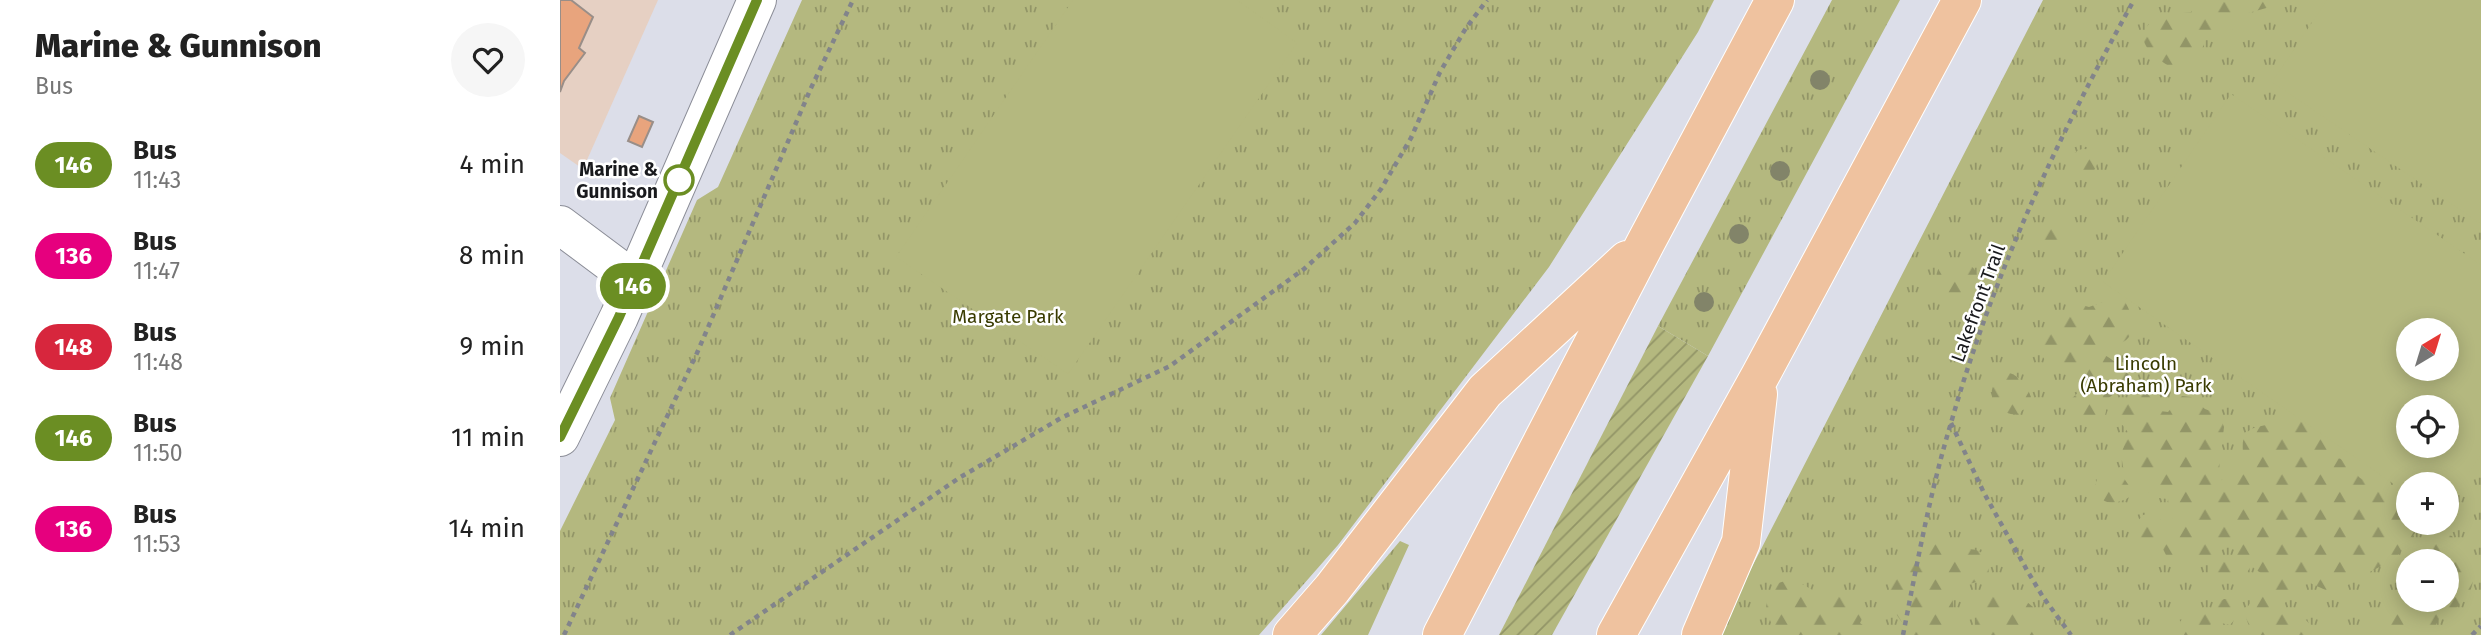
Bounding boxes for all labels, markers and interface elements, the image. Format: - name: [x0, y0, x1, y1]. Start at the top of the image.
- button: heart: [451, 23, 525, 97]
- text: Marine & Gunnison: [35, 26, 321, 66]
- text: Bus: [35, 72, 73, 100]
- text: Bus: [133, 135, 176, 166]
- text: 4 min: [459, 149, 525, 180]
- text: 146: [54, 151, 93, 179]
- place label: Marine & Gunnison: [576, 158, 659, 203]
- marker: Marine & Gunnison: [664, 165, 694, 195]
- text: 11:43: [133, 166, 181, 194]
- text: Bus: [133, 226, 176, 257]
- text: 8 min: [459, 240, 525, 271]
- street label: Lakefront Trail: [1946, 240, 2010, 365]
- text: 136: [55, 242, 92, 270]
- text: 11:47: [133, 257, 180, 285]
- line badge: 146: [593, 263, 673, 309]
- text: 146: [614, 272, 652, 300]
- park label: Margate Park: [952, 305, 1064, 328]
- text: Bus: [133, 317, 176, 348]
- north arrow: [2396, 318, 2459, 382]
- map controls: [2396, 318, 2459, 612]
- text: 9 min: [460, 331, 525, 362]
- text: 148: [54, 333, 93, 361]
- text: 11:48: [133, 348, 183, 376]
- park label: Lincoln (Abraham) Park: [2080, 352, 2212, 397]
- button: locate: [2396, 395, 2459, 458]
- text: Bus: [133, 408, 176, 439]
- text: 11 min: [451, 422, 525, 453]
- text: 146: [54, 424, 93, 452]
- text: 11:50: [133, 439, 183, 467]
- button: +: [2396, 472, 2459, 535]
- text: Bus: [133, 499, 176, 530]
- text: 14 min: [448, 513, 525, 544]
- text: 136: [55, 515, 92, 543]
- text: 11:53: [133, 530, 181, 558]
- button: −: [2396, 549, 2459, 612]

